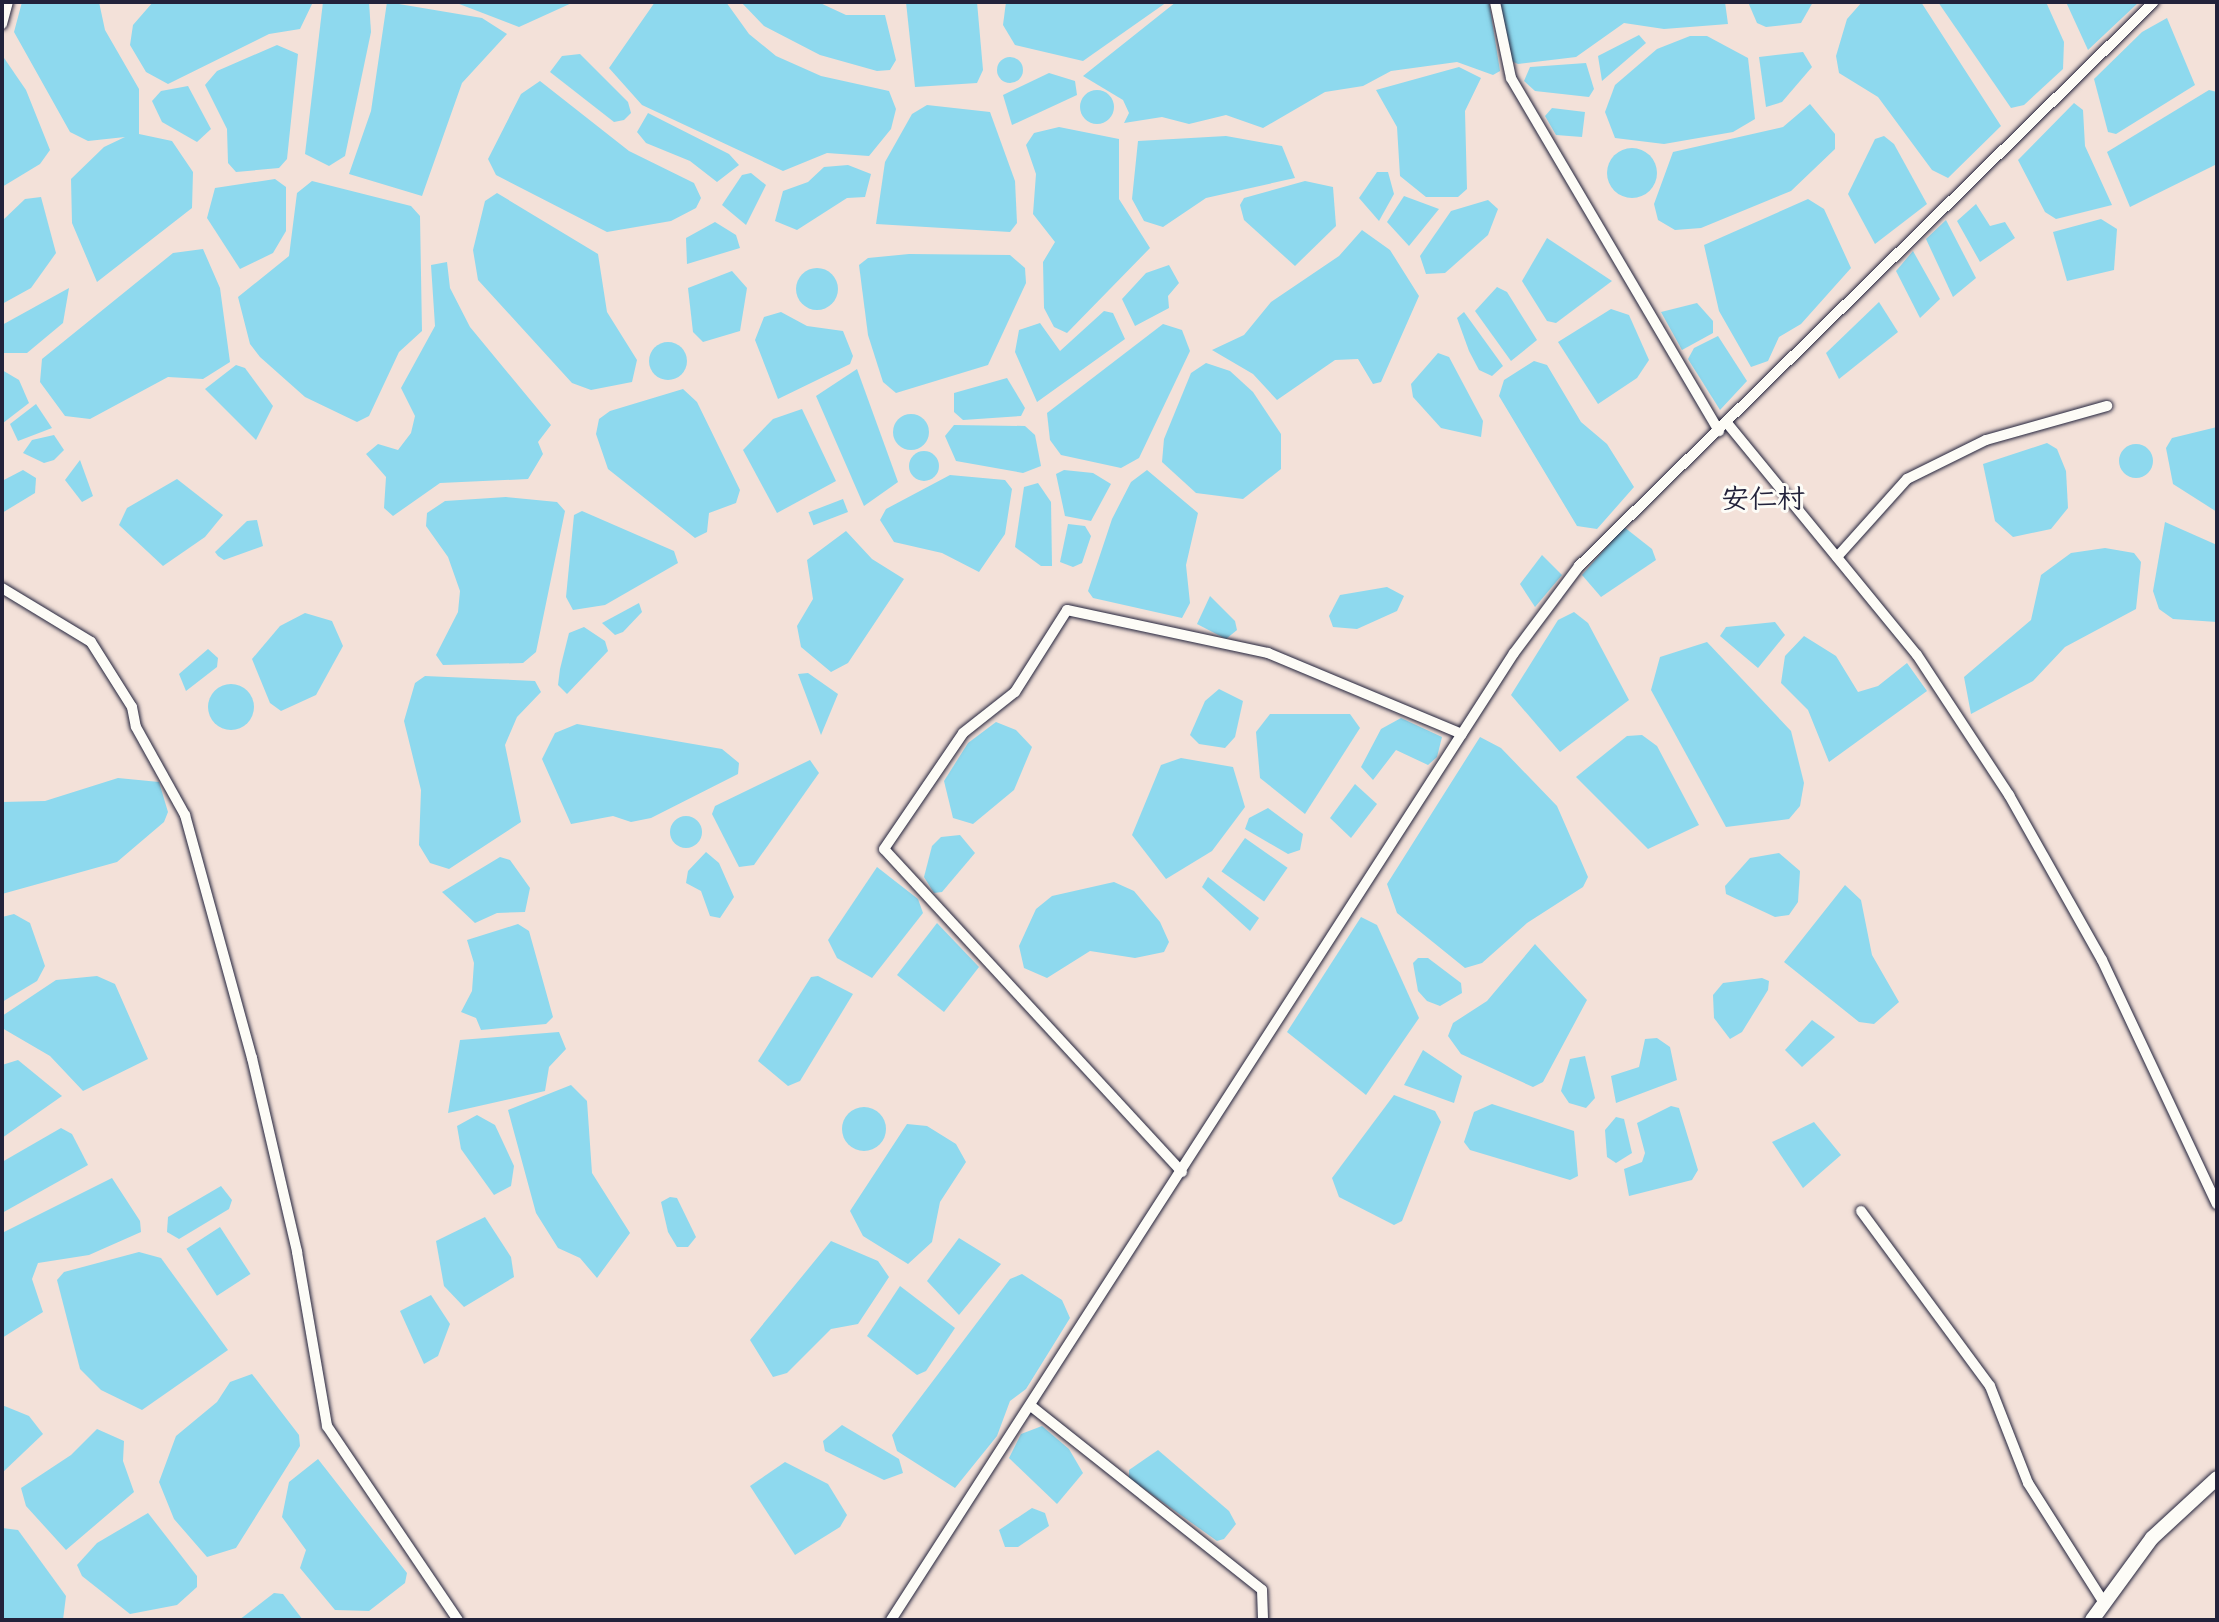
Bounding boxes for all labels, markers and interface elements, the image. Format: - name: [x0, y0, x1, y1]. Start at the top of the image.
- district label: 安仁村: [1721, 481, 1805, 515]

